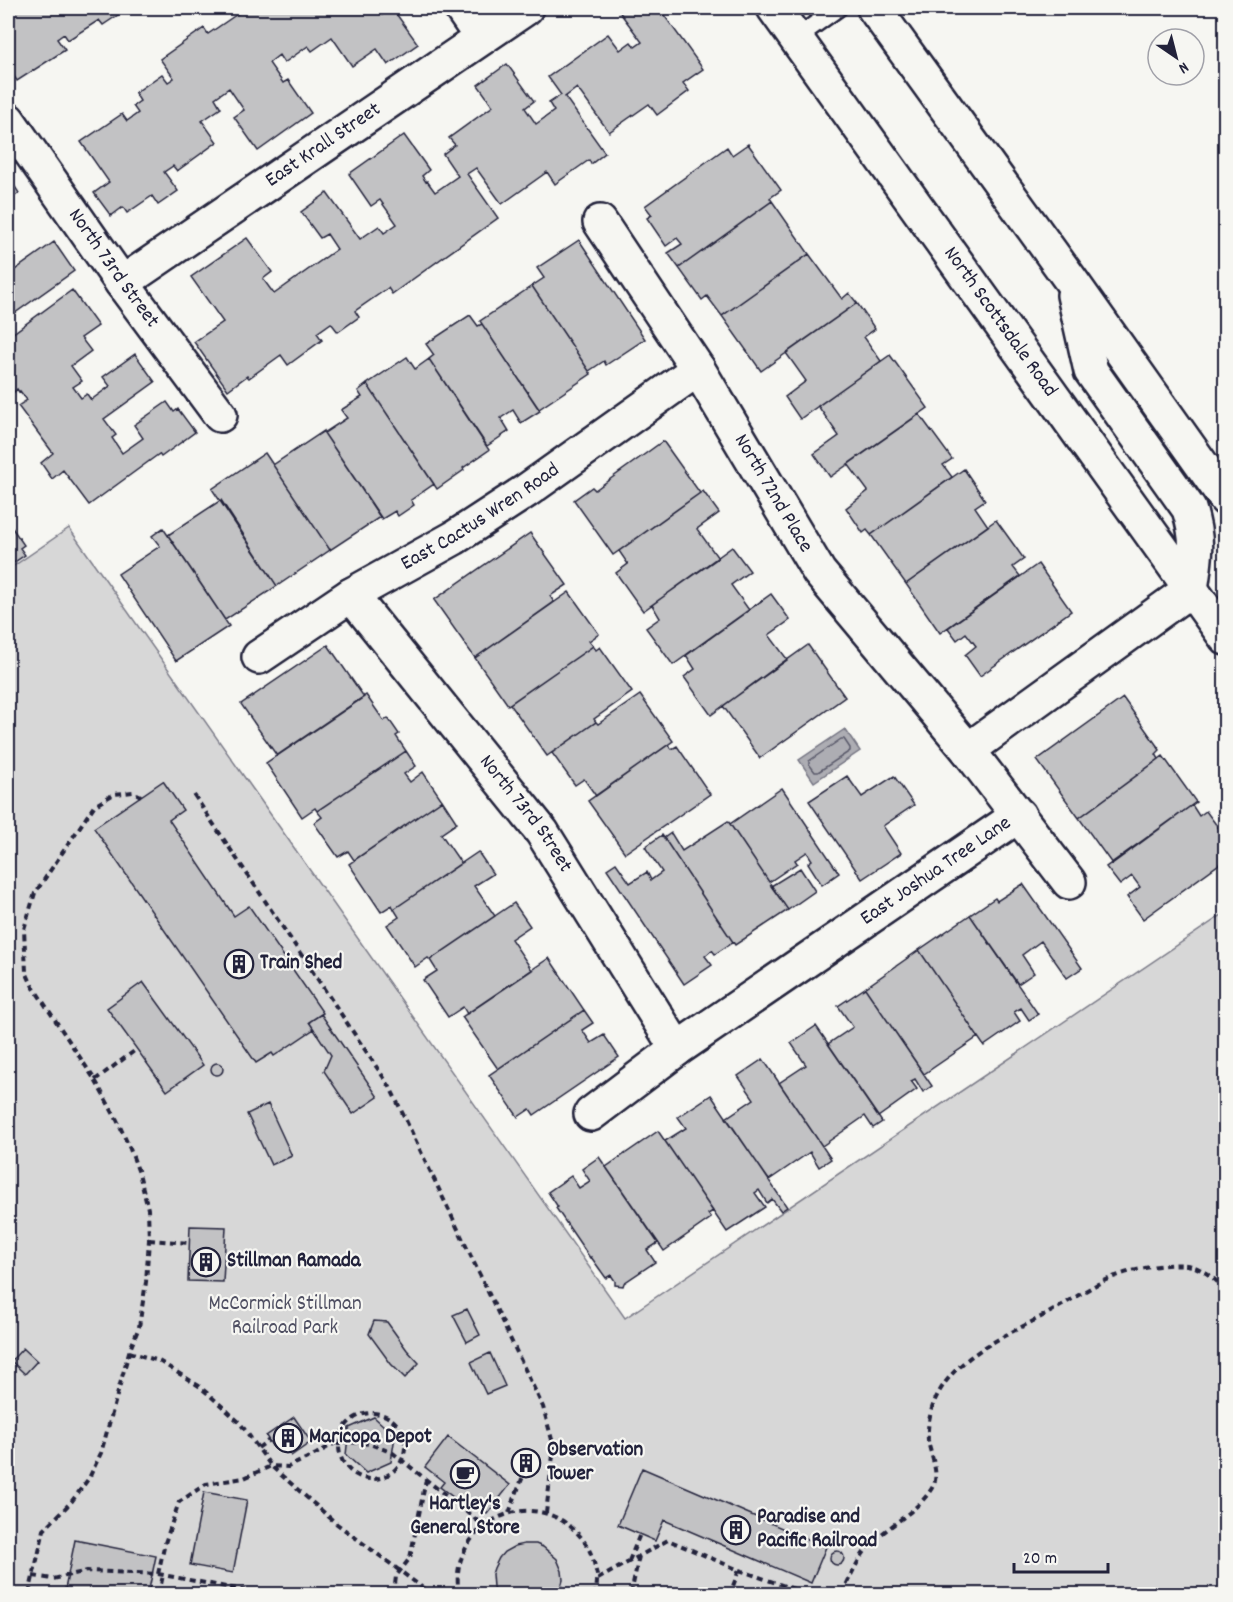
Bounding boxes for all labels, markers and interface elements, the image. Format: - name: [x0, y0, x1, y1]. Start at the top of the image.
- north arrow: [1146, 27, 1206, 87]
- text: N: [1173, 56, 1193, 79]
- street label: East Krall Street: [260, 95, 388, 196]
- street label: North 73rd Street: [60, 203, 166, 335]
- street label: North Scottsdale Road: [935, 241, 1064, 404]
- street label: North 72nd Place: [725, 429, 819, 559]
- street label: East Cactus Wren Road: [396, 456, 566, 579]
- street label: North 73rd Street: [471, 749, 579, 879]
- street label: East Joshua Tree Lane: [855, 809, 1018, 934]
- building icon: Train Shed: [223, 948, 255, 980]
- place label: Train Shed: [260, 949, 343, 979]
- building icon: Stillman Ramada: [190, 1246, 222, 1278]
- place label: Stillman Ramada: [227, 1247, 362, 1277]
- park label: McCormick Stillman Railroad Park: [208, 1290, 362, 1344]
- building icon: Maricopa Depot: [272, 1422, 304, 1454]
- place label: Maricopa Depot: [309, 1423, 432, 1453]
- place label: Observation Tower: [547, 1436, 644, 1490]
- building icon: Observation Tower: [510, 1447, 542, 1479]
- cafe icon: Hartley's General Store: [449, 1458, 481, 1490]
- place label: Hartley's General Store: [410, 1490, 520, 1544]
- place label: Paradise and Pacific Railroad: [757, 1503, 878, 1557]
- building icon: Paradise and Pacific Railroad: [720, 1514, 752, 1546]
- scale bar: [1014, 1536, 1108, 1574]
- text: 20 m: [1023, 1547, 1057, 1572]

